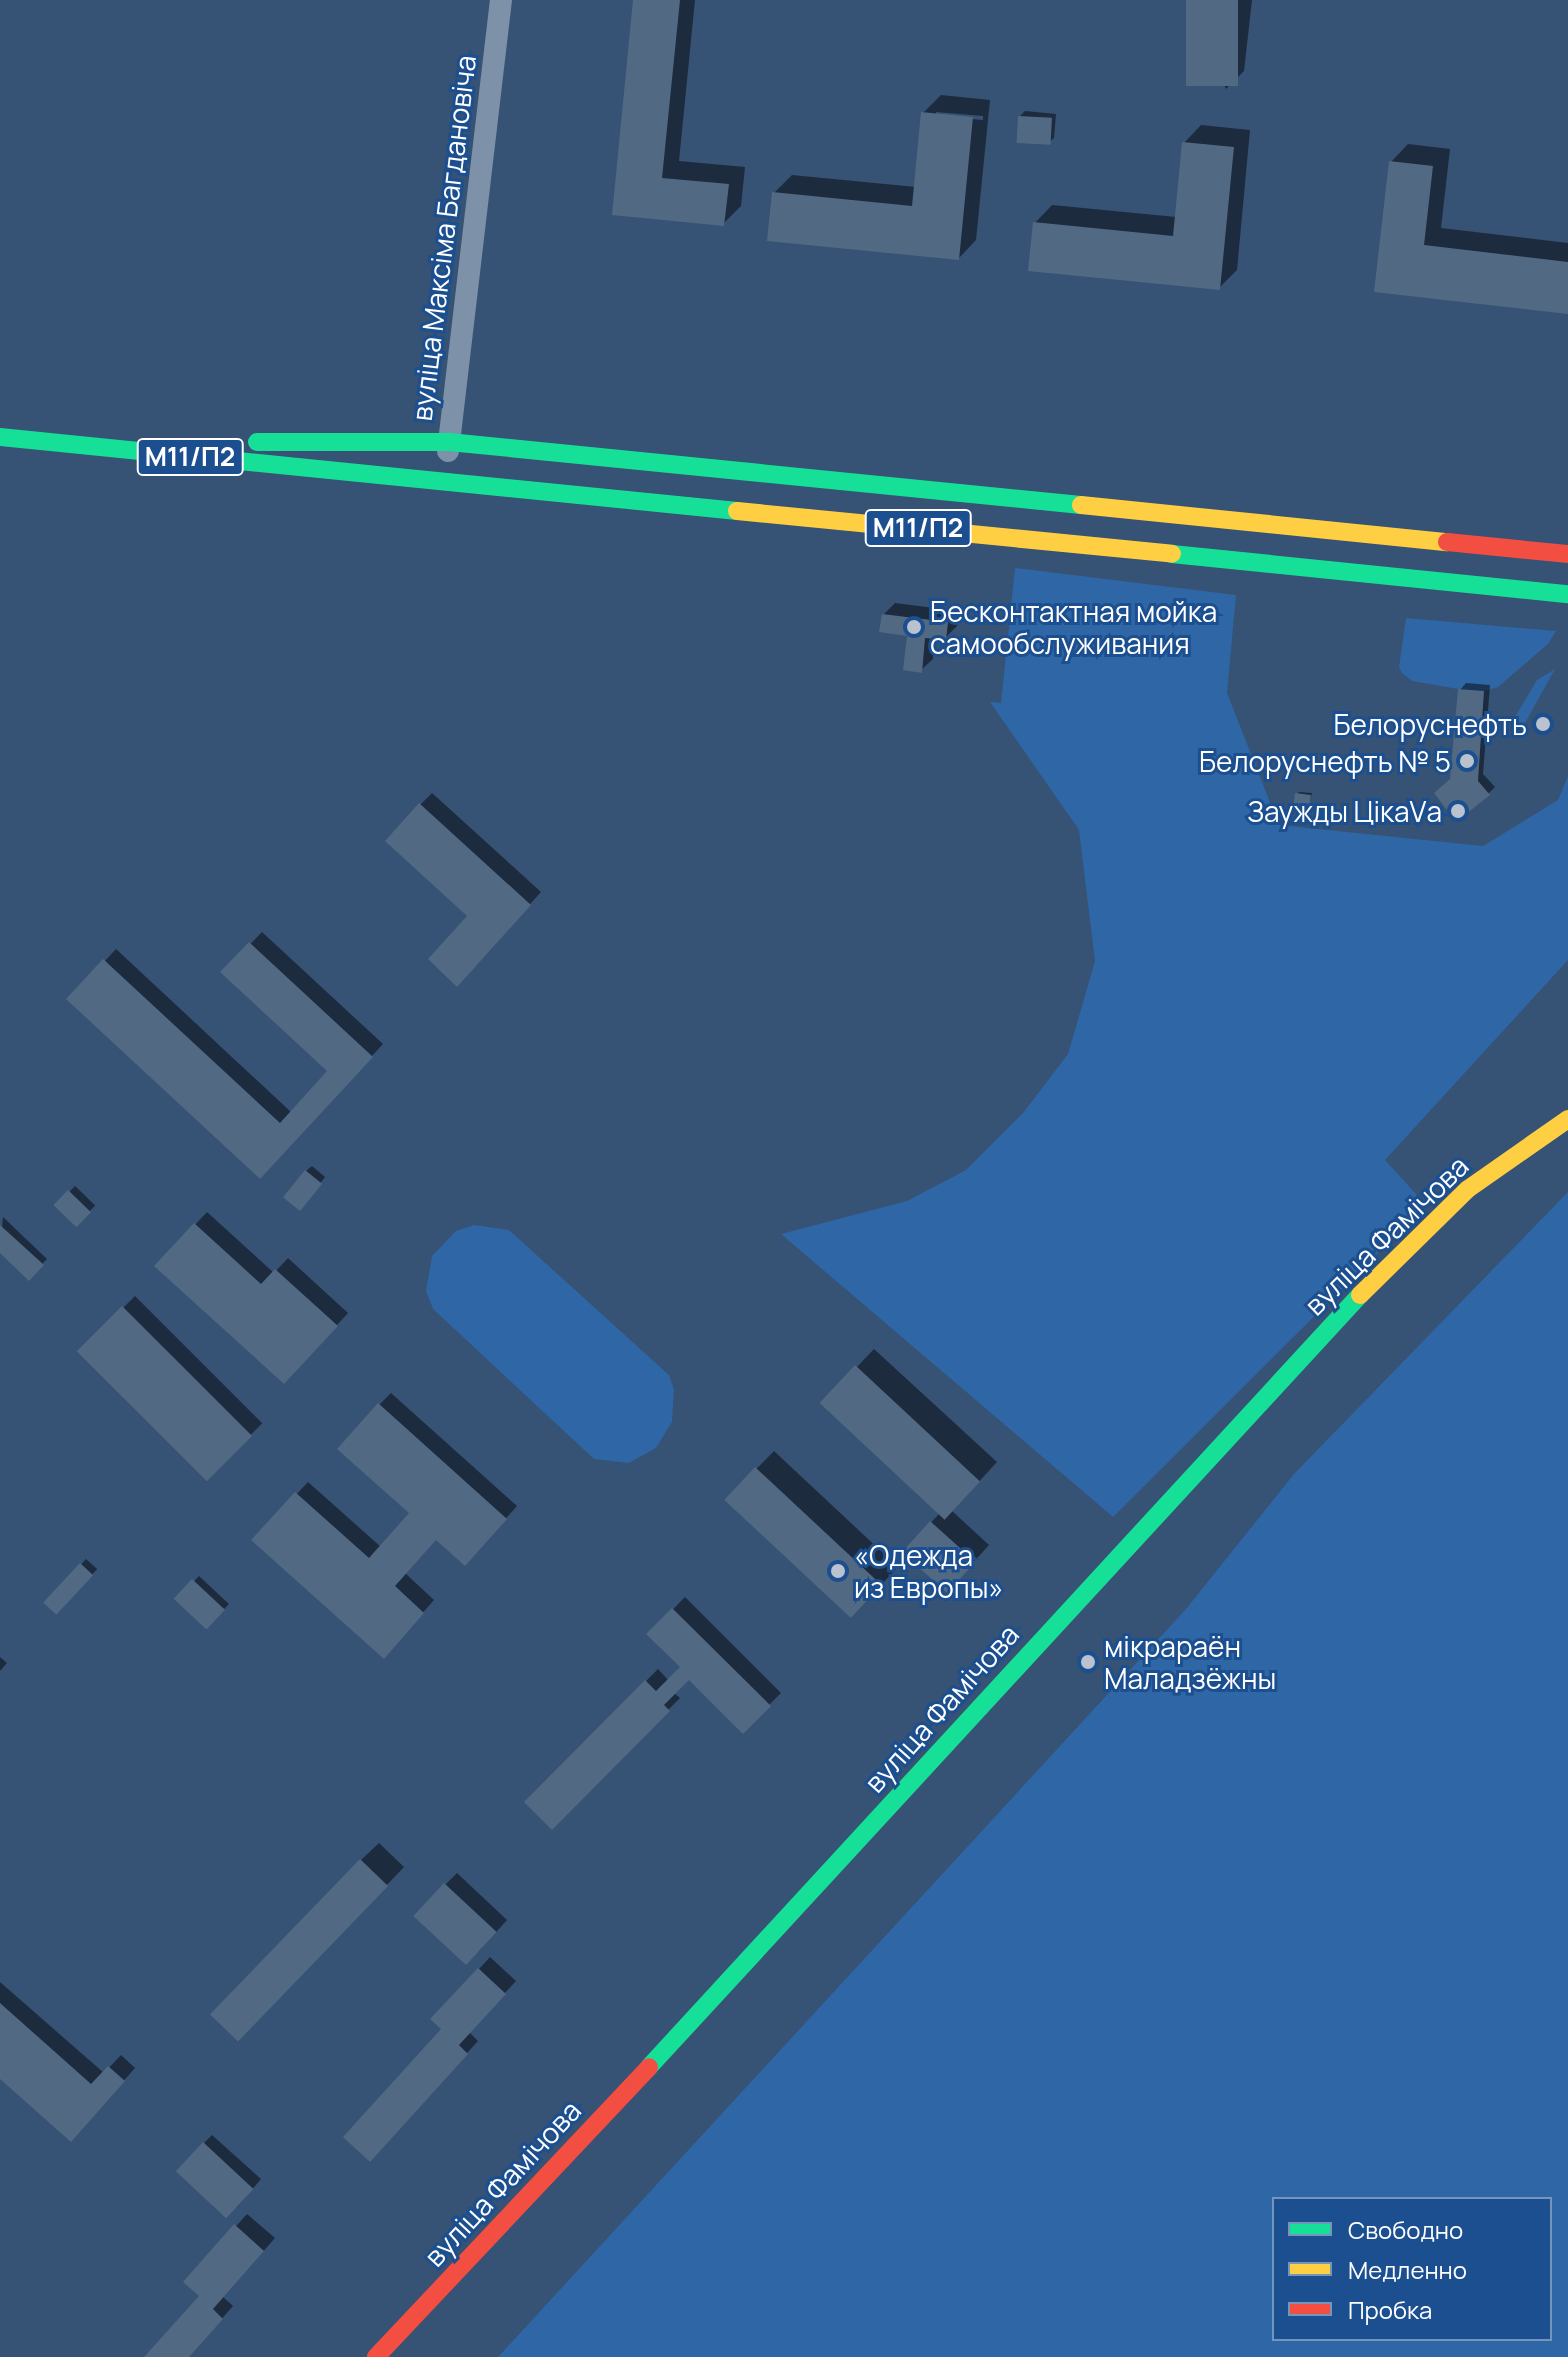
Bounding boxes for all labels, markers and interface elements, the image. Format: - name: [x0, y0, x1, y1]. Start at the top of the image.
- street label: вуліца Максіма Багдановіча: [404, 53, 482, 423]
- road number: М11/П2: [136, 435, 244, 479]
- road number: М11/П2: [864, 506, 972, 550]
- place label: Бесконтактная мойка самообслуживания: [930, 594, 1217, 660]
- marker: Бесконтактная мойка самообслуживания: [905, 618, 923, 636]
- place label: Белоруснефть: [1333, 707, 1527, 741]
- marker: Белоруснефть: [1534, 715, 1552, 733]
- place label: Белоруснефть № 5: [1199, 744, 1451, 778]
- marker: Белоруснефть № 5: [1458, 752, 1476, 770]
- place label: Заужды ЦікаVа: [1247, 794, 1442, 828]
- marker: Заужды ЦікаVа: [1449, 802, 1467, 820]
- street label: вуліца Фамічова: [1297, 1149, 1475, 1321]
- place label: «Одежда из Европы»: [854, 1538, 1003, 1604]
- marker: «Одежда из Европы»: [829, 1562, 847, 1580]
- street label: вуліца Фамічова: [857, 1617, 1025, 1799]
- place label: мікрараён Маладзёжны: [1104, 1629, 1276, 1695]
- marker: мікрараён Маладзёжны: [1079, 1653, 1097, 1671]
- street label: вуліца Фамічова: [417, 2093, 587, 2273]
- legend: [1272, 2197, 1552, 2341]
- text: Свободно: [1348, 2213, 1463, 2246]
- text: Медленно: [1348, 2253, 1467, 2286]
- text: Пробка: [1348, 2293, 1432, 2326]

